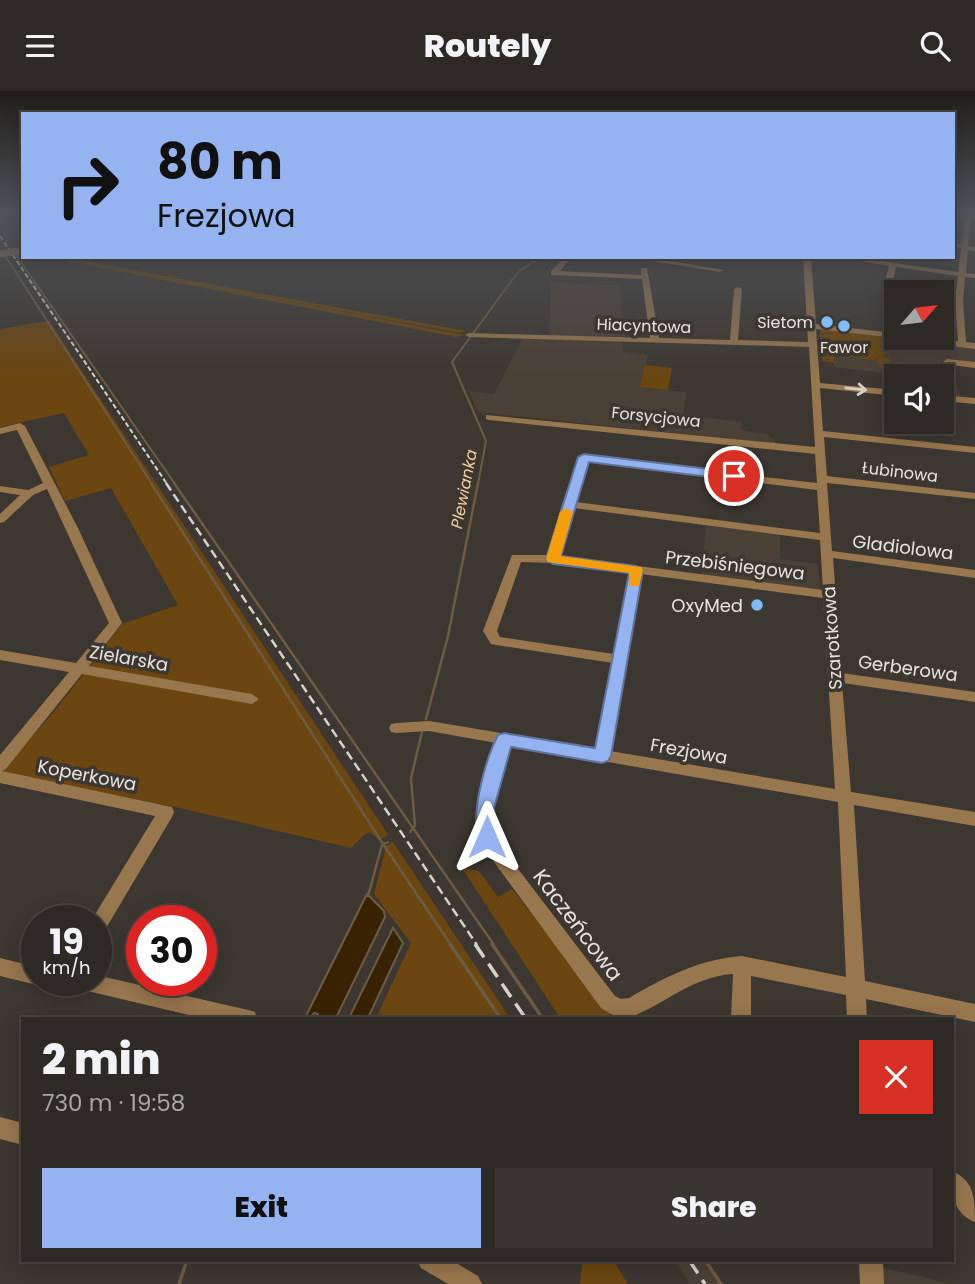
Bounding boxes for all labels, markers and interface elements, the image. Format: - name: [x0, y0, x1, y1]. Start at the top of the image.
- text: Routely: [424, 23, 551, 68]
- icon: menu: [21, 27, 59, 65]
- icon: search: [916, 27, 954, 65]
- text: 80 m: [157, 128, 283, 196]
- icon: right: [42, 140, 133, 231]
- text: Frezjowa: [157, 193, 296, 238]
- north arrow: [884, 280, 954, 350]
- map controls: [884, 280, 954, 434]
- place label: Sietom: [757, 311, 813, 334]
- street label: Hiacyntowa: [596, 313, 692, 339]
- marker: Sietom: [819, 314, 835, 330]
- marker: Fawor: [836, 318, 852, 334]
- place label: Fawor: [820, 336, 868, 359]
- button: sound: [884, 364, 954, 434]
- one-way arrow: [844, 383, 867, 396]
- street label: Forsycjowa: [610, 401, 702, 433]
- pin: [704, 446, 764, 506]
- water label: Plewianka: [445, 447, 483, 531]
- street label: Łubinowa: [861, 456, 939, 488]
- icon: arrive: [715, 457, 753, 495]
- street label: Gladiolowa: [851, 528, 955, 566]
- street label: Przebiśniegowa: [664, 544, 806, 586]
- street label: Szarotkowa: [816, 586, 848, 690]
- place label: OxyMed: [671, 593, 743, 618]
- marker: OxyMed: [749, 597, 765, 613]
- street label: Zielarska: [88, 639, 170, 677]
- street label: Gerberowa: [857, 649, 959, 687]
- street label: Frezjowa: [648, 732, 730, 770]
- street label: Koperkowa: [36, 753, 138, 797]
- position arrow: [450, 800, 524, 874]
- street label: Kaczeńcowa: [526, 863, 630, 987]
- speed limit sign: 30: [126, 905, 217, 996]
- text: 19: [49, 917, 84, 966]
- text: km/h: [43, 955, 90, 980]
- text: 2 min: [42, 1030, 160, 1089]
- button: close: [859, 1040, 933, 1114]
- text: 730 m · 19:58: [42, 1087, 185, 1119]
- button: Exit: [42, 1168, 481, 1248]
- button: Share: [495, 1168, 933, 1248]

